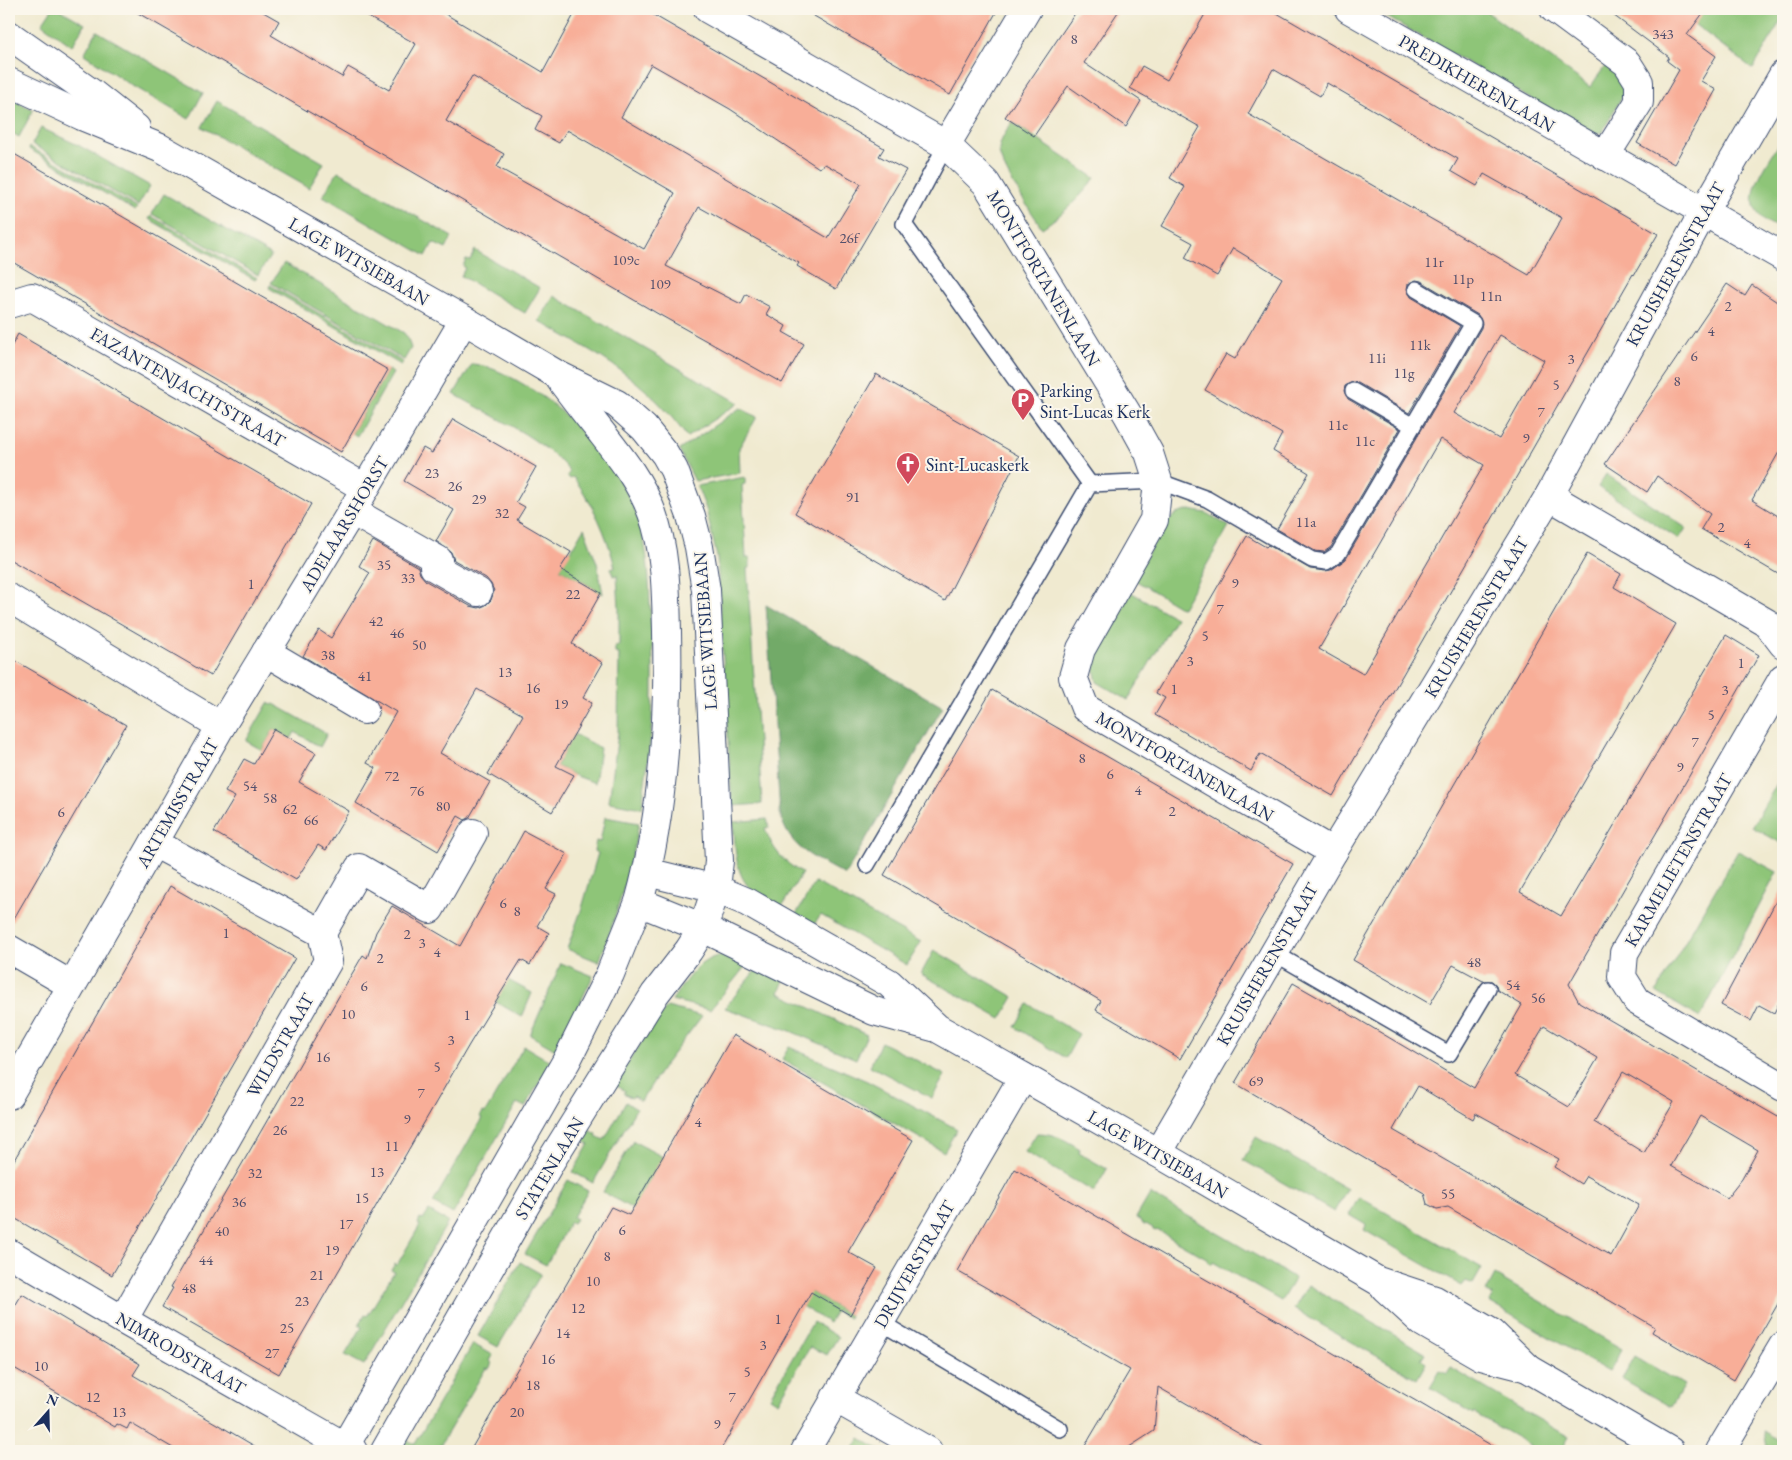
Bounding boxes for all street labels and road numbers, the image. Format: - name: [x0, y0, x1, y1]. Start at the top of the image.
- street label: PREDIKHERENLAAN: [1395, 29, 1560, 137]
- street label: KRUISHERENSTRAAT: [1620, 177, 1730, 350]
- street label: MONTFORTANENLAAN: [982, 186, 1106, 371]
- street label: LAGE WITSIEBAAN: [285, 211, 434, 311]
- street label: FAZANTENJACHTSTRAAT: [87, 322, 290, 453]
- street label: ADELAARSHORST: [294, 451, 394, 597]
- street label: KRUISHERENSTRAAT: [1419, 531, 1534, 702]
- street label: LAGE WITSIEBAAN: [688, 550, 722, 711]
- street label: MONTFORTANENLAAN: [1092, 706, 1279, 827]
- street label: ARTEMISSTRAAT: [130, 733, 224, 873]
- street label: KARMELIETENSTRAAT: [1619, 768, 1738, 951]
- street label: KRUISHERENSTRAAT: [1211, 878, 1323, 1049]
- street label: WILDSTRAAT: [241, 988, 319, 1101]
- street label: LAGE WITSIEBAAN: [1084, 1104, 1233, 1204]
- street label: STATENLAAN: [509, 1112, 589, 1224]
- street label: DRIJVERSTRAAT: [868, 1196, 960, 1332]
- street label: NIMRODSTRAAT: [112, 1307, 251, 1400]

